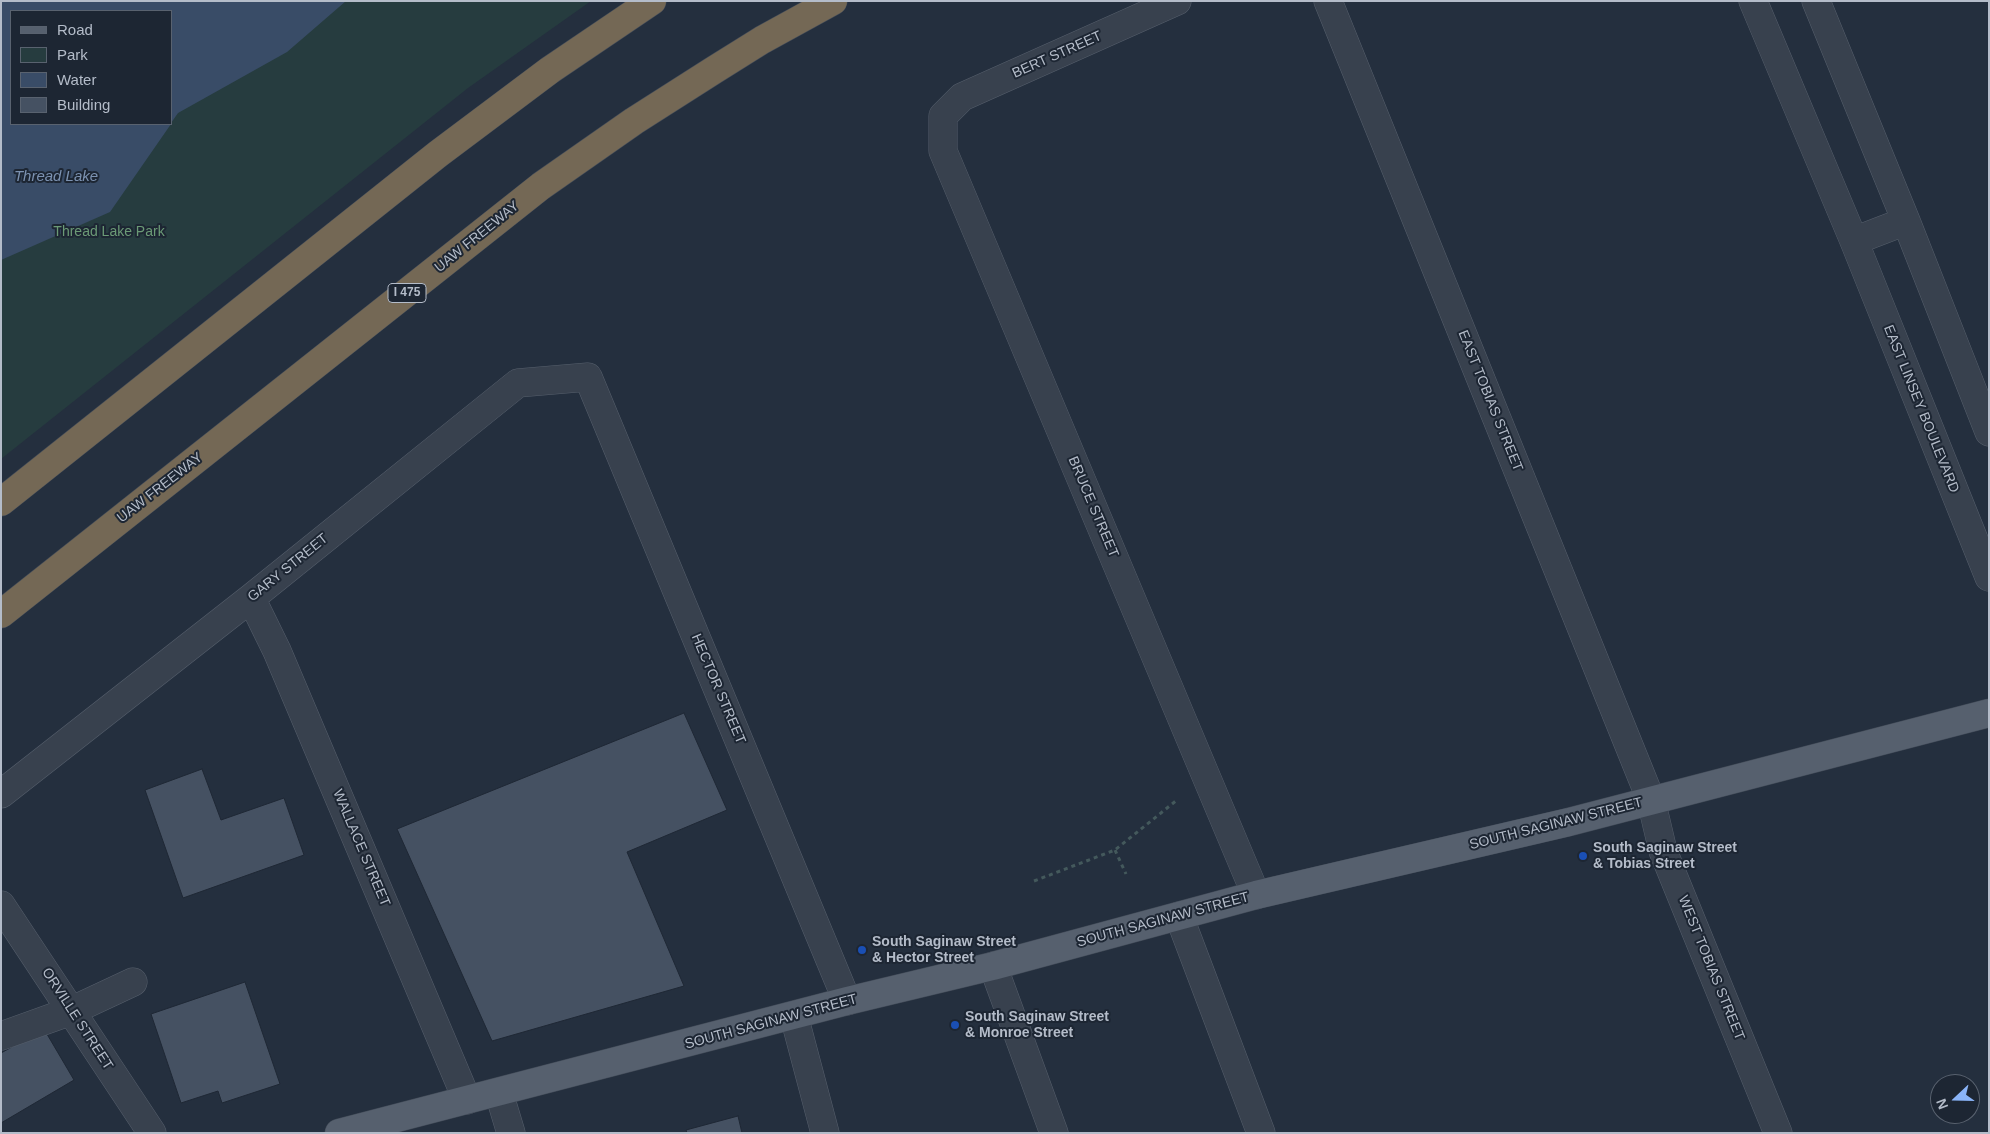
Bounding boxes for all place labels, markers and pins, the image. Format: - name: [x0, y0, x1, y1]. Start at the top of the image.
- place label: South Saginaw Street & Tobias Street: [1593, 840, 1737, 872]
- marker: South Saginaw Street & Tobias Street: [1577, 850, 1589, 862]
- place label: South Saginaw Street & Hector Street: [872, 934, 1016, 966]
- marker: South Saginaw Street & Hector Street: [856, 944, 868, 956]
- place label: South Saginaw Street & Monroe Street: [965, 1009, 1109, 1042]
- marker: South Saginaw Street & Monroe Street: [949, 1019, 961, 1031]

